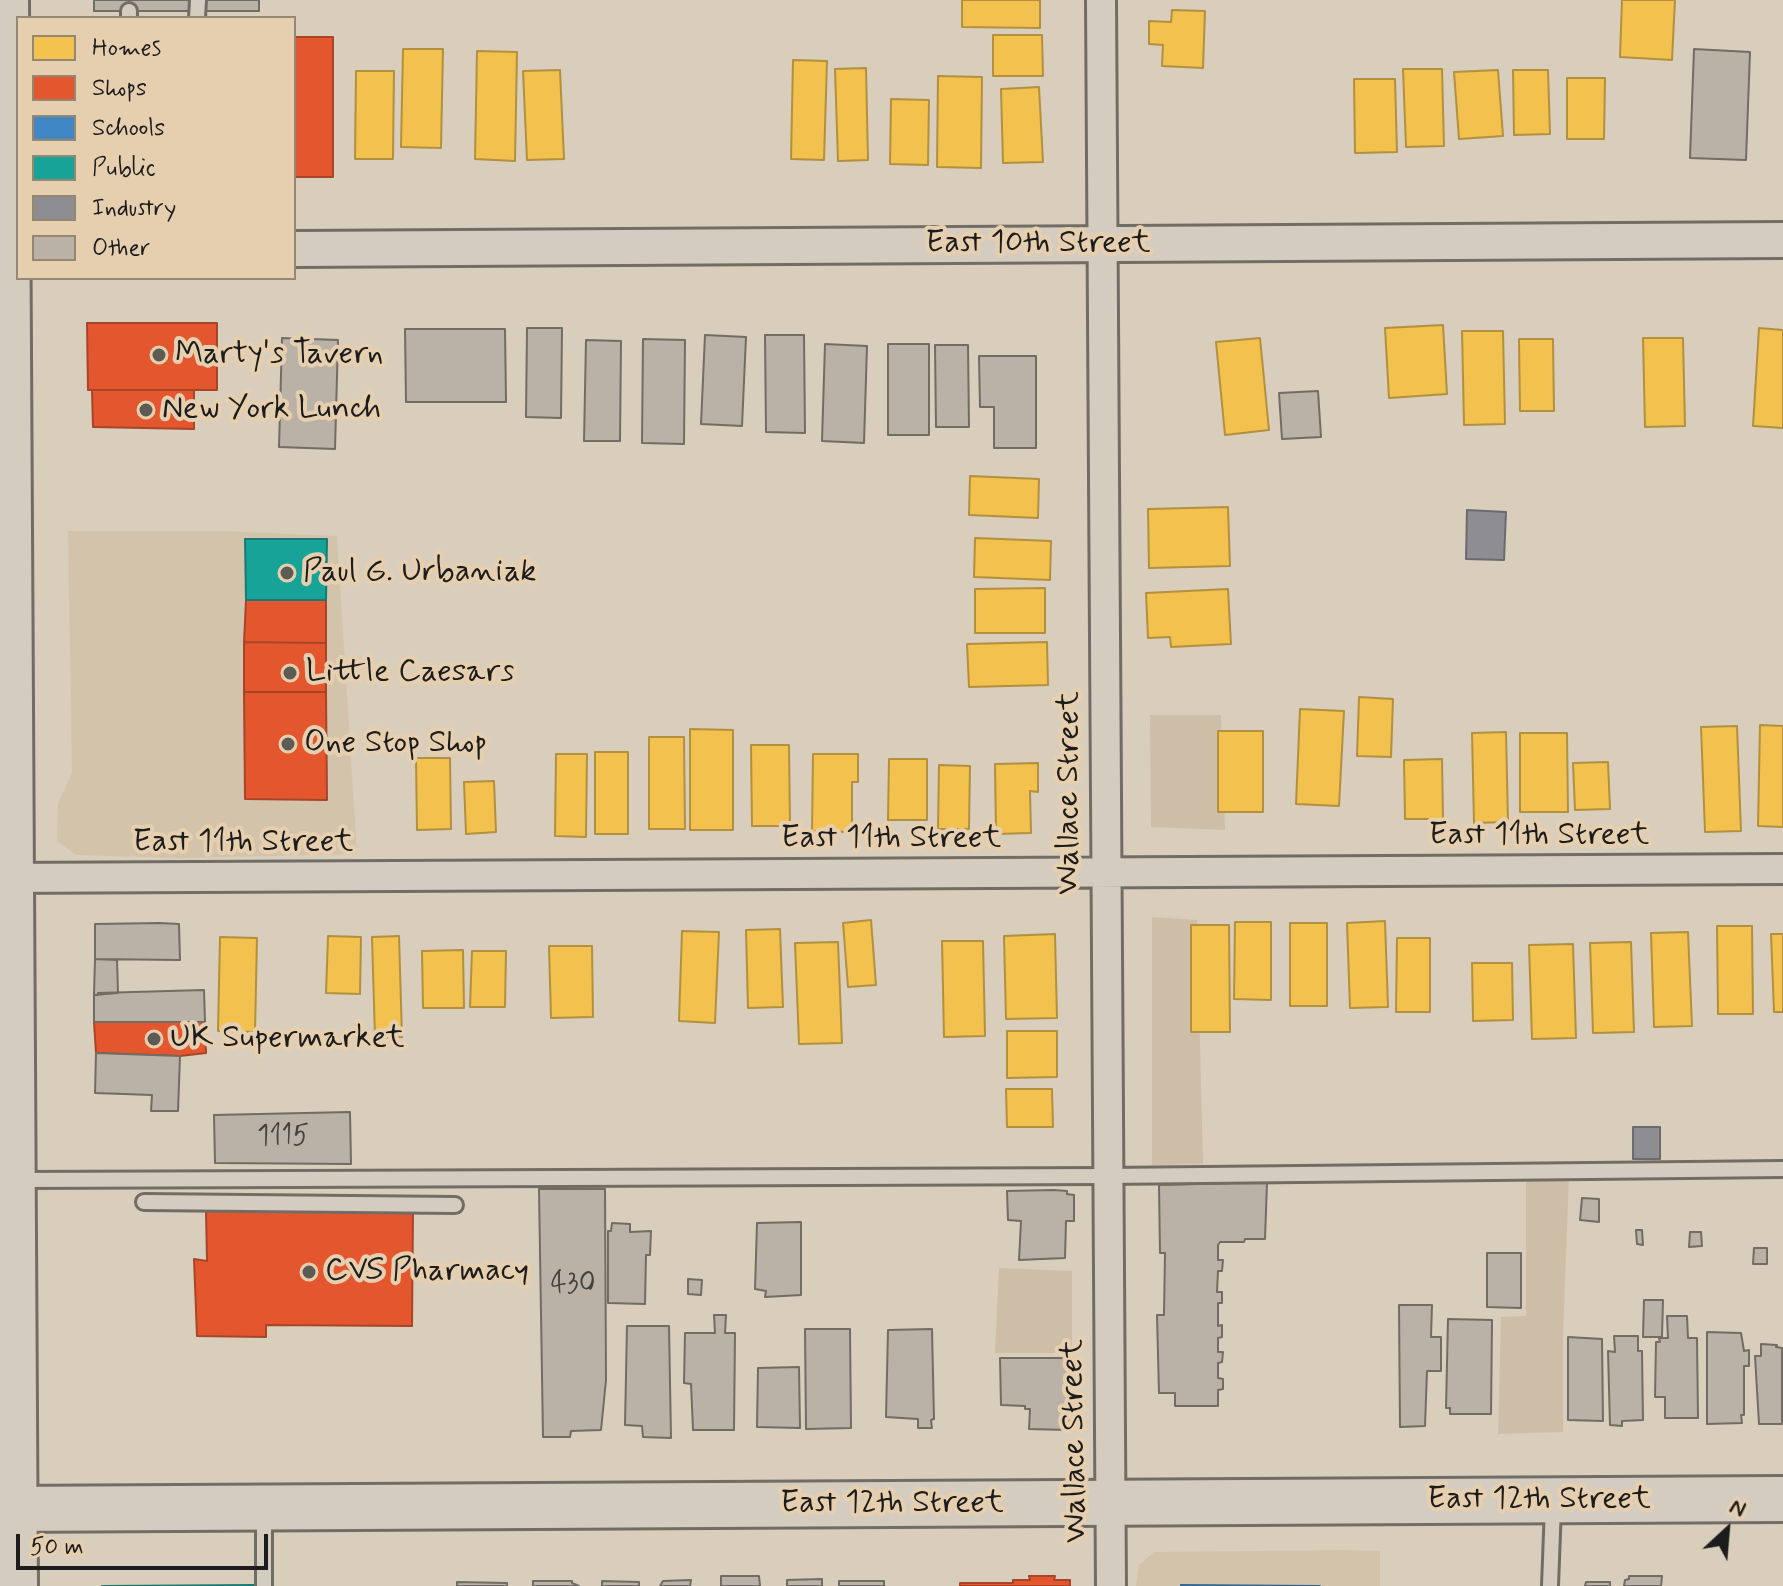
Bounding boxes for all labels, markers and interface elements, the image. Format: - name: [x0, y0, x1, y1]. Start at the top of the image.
- legend: [16, 16, 296, 280]
- text: Homes: [92, 33, 161, 64]
- text: Shops: [92, 73, 147, 104]
- text: Schools: [92, 113, 165, 144]
- text: Public: [92, 153, 156, 184]
- text: Industry: [92, 193, 176, 224]
- street label: East 10th Street: [926, 225, 1150, 263]
- text: Other: [92, 233, 150, 264]
- place label: Marty's Tavern: [175, 336, 383, 374]
- marker: Marty's Tavern: [150, 346, 168, 364]
- place label: New York Lunch: [162, 391, 381, 429]
- marker: New York Lunch: [137, 401, 155, 419]
- place label: Paul G. Urbaniak: [303, 554, 537, 592]
- marker: Paul G. Urbaniak: [278, 564, 296, 582]
- place label: Little Caesars: [306, 654, 514, 692]
- marker: Little Caesars: [281, 664, 299, 682]
- street label: Wallace Street: [1051, 691, 1089, 895]
- place label: One Stop Shop: [304, 725, 487, 763]
- marker: One Stop Shop: [279, 735, 297, 753]
- street label: East 11th Street: [1429, 817, 1649, 855]
- street label: East 11th Street: [781, 820, 1001, 858]
- street label: East 11th Street: [133, 824, 353, 862]
- place label: UK Supermarket: [170, 1020, 405, 1058]
- marker: UK Supermarket: [145, 1030, 163, 1048]
- house number: 1115: [257, 1121, 309, 1155]
- place label: CVS Pharmacy: [325, 1253, 529, 1291]
- marker: CVS Pharmacy: [300, 1263, 318, 1281]
- house number: 430: [551, 1268, 595, 1302]
- street label: Wallace Street: [1055, 1339, 1097, 1543]
- street label: East 12th Street: [1427, 1481, 1651, 1519]
- street label: East 12th Street: [780, 1485, 1004, 1523]
- north arrow: [1687, 1490, 1767, 1570]
- text: N: [1725, 1493, 1750, 1524]
- scale bar: [20, 1518, 272, 1568]
- text: 50 m: [30, 1532, 84, 1563]

